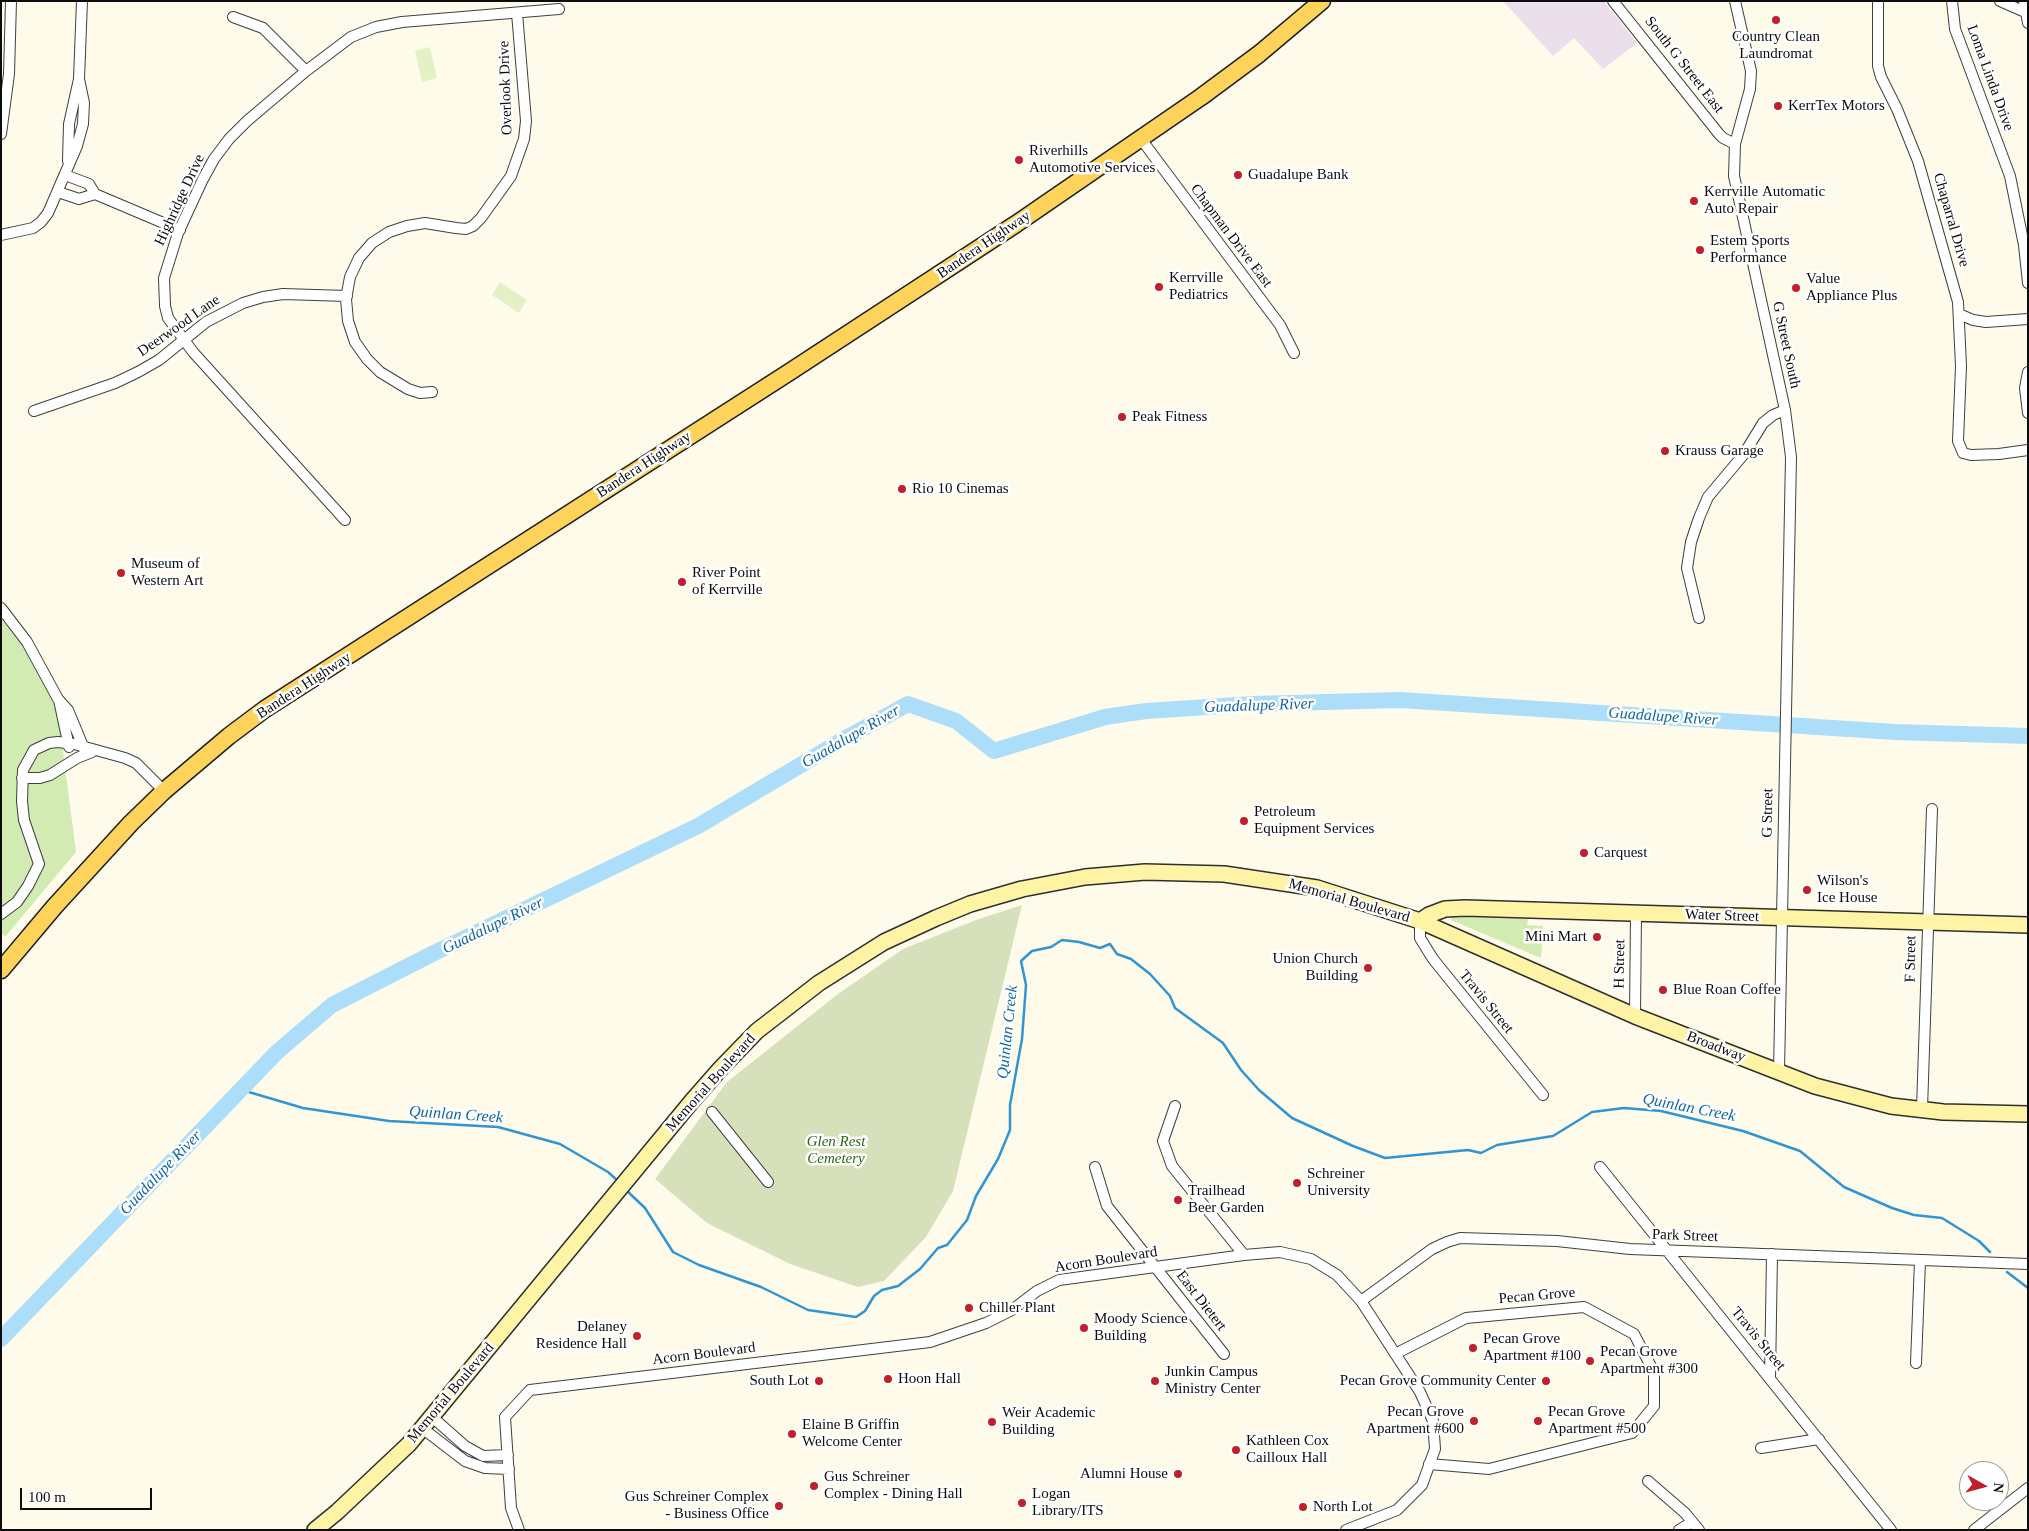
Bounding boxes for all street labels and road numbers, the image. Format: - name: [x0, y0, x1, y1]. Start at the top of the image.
- street label: South G Street East: [1641, 13, 1727, 117]
- street label: Loma Linda Drive: [1962, 22, 2018, 134]
- street label: Overlook Drive: [495, 40, 517, 136]
- street label: Highridge Drive: [151, 151, 209, 249]
- street label: Chaparral Drive: [1929, 171, 1973, 269]
- street label: Chapman Drive East: [1186, 181, 1276, 291]
- street label: Bandera Highway: [934, 207, 1034, 283]
- street label: Deerwood Lane: [134, 291, 224, 361]
- street label: G Street South: [1768, 300, 1804, 390]
- street label: Bandera Highway: [594, 428, 694, 502]
- street label: Bandera Highway: [254, 649, 354, 723]
- street label: G Street: [1759, 788, 1777, 838]
- street label: Memorial Boulevard: [1286, 875, 1412, 927]
- street label: Water Street: [1685, 906, 1759, 926]
- street label: F Street: [1902, 935, 1920, 983]
- street label: H Street: [1611, 939, 1629, 989]
- street label: Travis Street: [1455, 967, 1517, 1037]
- street label: Broadway: [1684, 1028, 1748, 1066]
- street label: Memorial Boulevard: [662, 1030, 760, 1136]
- street label: Park Street: [1652, 1226, 1718, 1246]
- street label: Acorn Boulevard: [1053, 1243, 1159, 1277]
- street label: East Dietert: [1172, 1267, 1230, 1335]
- street label: Pecan Grove: [1498, 1284, 1576, 1308]
- street label: Travis Street: [1727, 1304, 1789, 1374]
- street label: Memorial Boulevard: [404, 1339, 498, 1447]
- street label: Acorn Boulevard: [651, 1339, 757, 1369]

